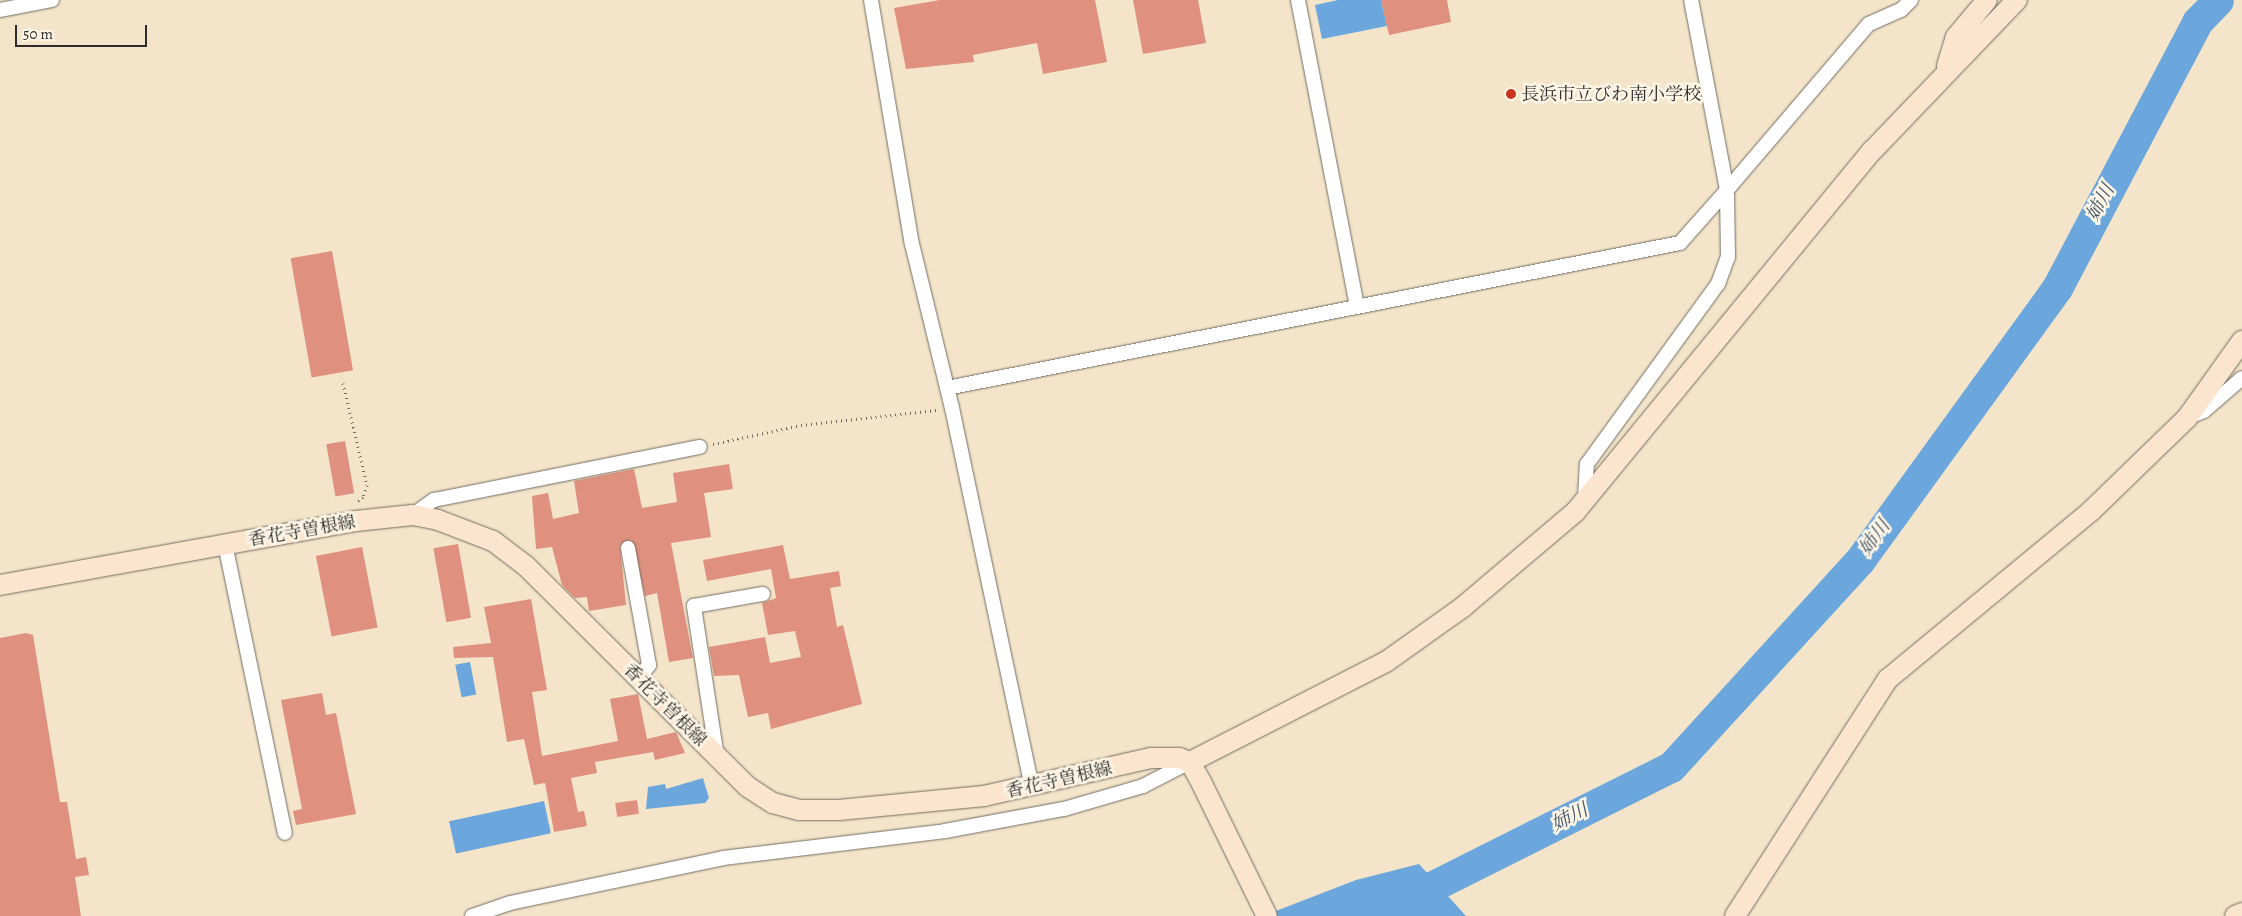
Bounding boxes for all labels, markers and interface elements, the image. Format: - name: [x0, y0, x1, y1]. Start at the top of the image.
- scale bar: [18, 15, 150, 47]
- text: 50 m: [23, 24, 53, 44]
- place label: 長浜市立びわ南小学校: [1521, 83, 1701, 105]
- marker: 長浜市立びわ南小学校: [1505, 88, 1517, 100]
- water label: 姉川: [2082, 181, 2120, 225]
- street label: 香花寺曽根線: [247, 511, 357, 551]
- water label: 姉川: [1855, 516, 1895, 560]
- street label: 香花寺曽根線: [619, 659, 711, 751]
- street label: 香花寺曽根線: [1004, 757, 1114, 803]
- water label: 姉川: [1548, 799, 1592, 837]

